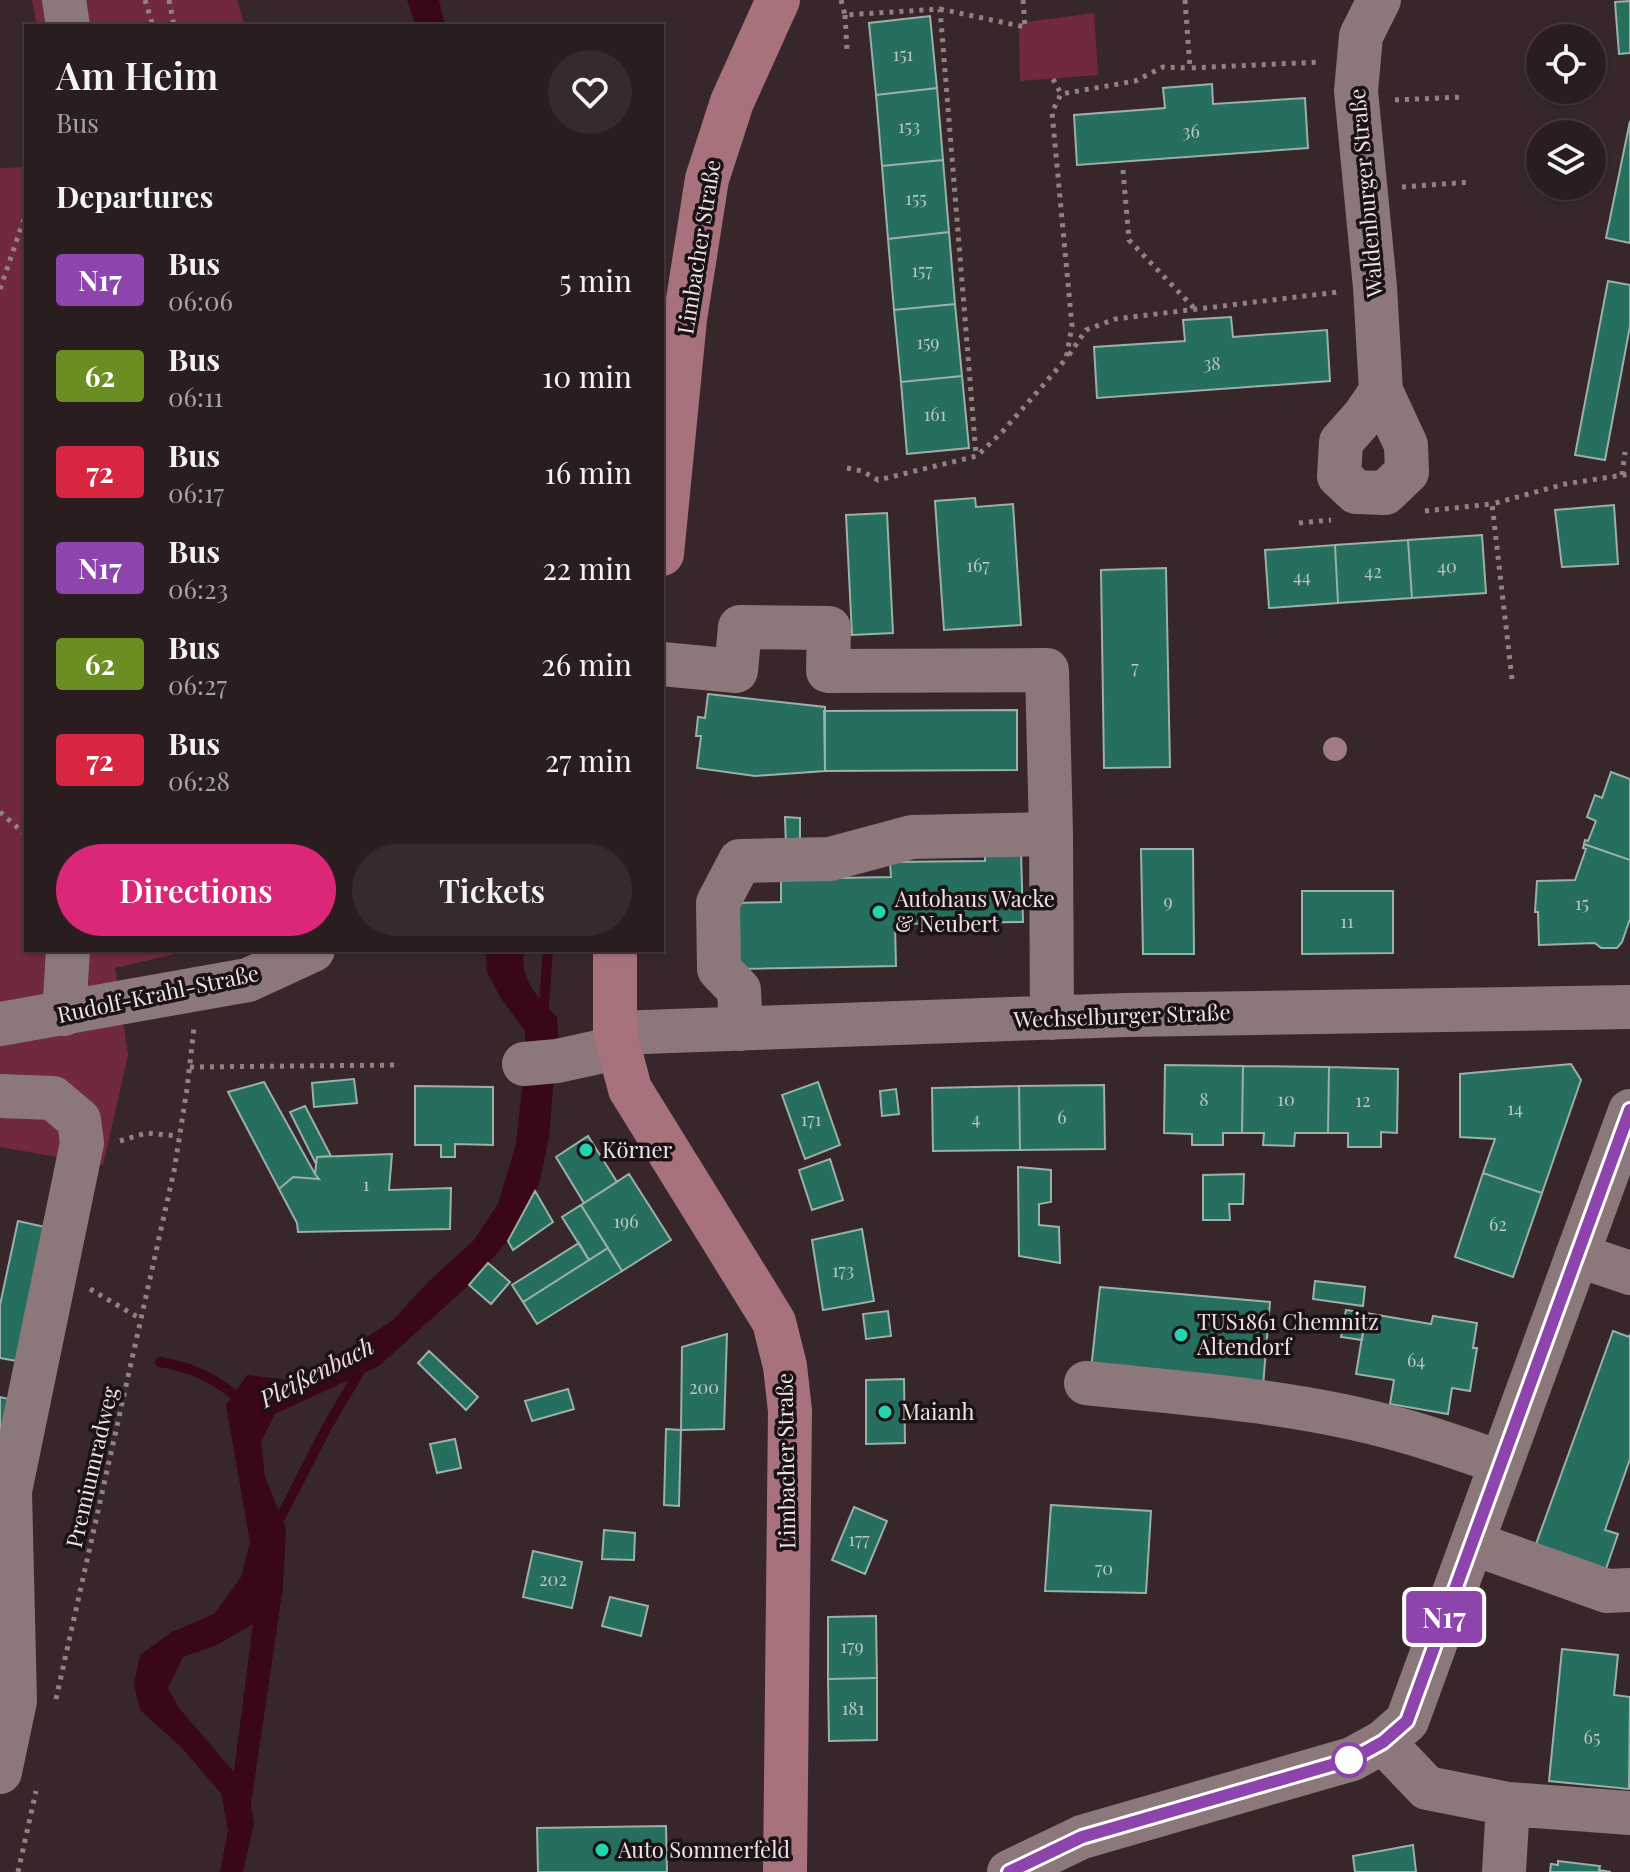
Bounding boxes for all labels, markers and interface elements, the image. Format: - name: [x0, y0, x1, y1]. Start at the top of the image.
- map controls: [1526, 24, 1606, 200]
- button: locate: [1526, 24, 1606, 104]
- house number: 151: [893, 42, 914, 66]
- text: Am Heim: [56, 49, 218, 100]
- button: heart: [548, 50, 632, 134]
- street label: Waldenburger Straße: [1341, 87, 1389, 300]
- text: Bus: [56, 105, 99, 140]
- house number: 153: [898, 114, 920, 138]
- house number: 36: [1182, 119, 1200, 143]
- button: layers: [1526, 120, 1606, 200]
- street label: Limbacher Straße: [669, 157, 727, 336]
- text: Departures: [56, 176, 213, 216]
- house number: 155: [905, 186, 927, 210]
- text: Bus: [168, 243, 220, 283]
- house number: 157: [911, 258, 933, 282]
- text: 5 min: [559, 260, 632, 300]
- text: N17: [78, 261, 122, 298]
- text: 06:06: [168, 283, 233, 318]
- house number: 159: [916, 330, 940, 354]
- text: Bus: [168, 339, 220, 379]
- house number: 38: [1203, 351, 1221, 375]
- text: 10 min: [542, 356, 632, 396]
- text: 62: [85, 357, 115, 394]
- text: 06:11: [168, 379, 223, 414]
- house number: 161: [924, 402, 947, 426]
- text: Bus: [168, 435, 220, 475]
- text: 16 min: [545, 452, 632, 492]
- text: 72: [86, 453, 114, 490]
- text: 06:17: [168, 475, 224, 510]
- text: Bus: [168, 531, 220, 571]
- text: 22 min: [542, 548, 632, 588]
- text: N17: [78, 549, 122, 586]
- house number: 167: [966, 553, 990, 577]
- house number: 40: [1437, 554, 1457, 578]
- house number: 42: [1364, 559, 1382, 583]
- house number: 44: [1293, 564, 1311, 588]
- text: 06:23: [168, 571, 228, 606]
- text: Bus: [168, 627, 220, 667]
- text: 26 min: [541, 644, 632, 684]
- text: 62: [85, 645, 115, 682]
- house number: 7: [1131, 655, 1139, 679]
- text: 06:27: [168, 667, 227, 702]
- text: Bus: [168, 723, 220, 763]
- text: 27 min: [545, 740, 632, 780]
- text: 72: [86, 741, 114, 778]
- text: 06:28: [168, 763, 230, 798]
- button: Directions: [56, 844, 336, 936]
- button: Tickets: [352, 844, 632, 936]
- place label: Autohaus Wacke & Neubert: [894, 883, 1055, 938]
- house number: 9: [1163, 889, 1173, 913]
- house number: 15: [1575, 891, 1589, 915]
- marker: Autohaus Wacke & Neubert: [870, 903, 888, 921]
- house number: 11: [1340, 909, 1354, 933]
- street label: Rudolf-Krahl-Straße: [54, 957, 261, 1029]
- street label: Wechselburger Straße: [1012, 996, 1231, 1034]
- house number: 8: [1199, 1087, 1209, 1111]
- house number: 10: [1277, 1087, 1295, 1111]
- house number: 12: [1355, 1088, 1371, 1112]
- house number: 14: [1507, 1096, 1523, 1120]
- house number: 6: [1057, 1105, 1067, 1129]
- house number: 4: [972, 1106, 981, 1130]
- house number: 171: [801, 1107, 822, 1131]
- place label: Körner: [602, 1134, 673, 1164]
- marker: Körner: [577, 1141, 595, 1159]
- house number: 1: [363, 1172, 370, 1196]
- house number: 196: [613, 1209, 639, 1233]
- house number: 62: [1489, 1212, 1507, 1236]
- house number: 173: [832, 1258, 854, 1282]
- place label: TUS1861 Chemnitz Altendorf: [1196, 1306, 1379, 1361]
- marker: TUS1861 Chemnitz Altendorf: [1172, 1326, 1190, 1344]
- water label: Pleißenbach: [252, 1329, 379, 1414]
- house number: 64: [1407, 1348, 1425, 1372]
- street label: Limbacher Straße: [768, 1373, 802, 1549]
- house number: 200: [689, 1375, 719, 1399]
- street label: Premiumradweg: [58, 1383, 124, 1550]
- place label: Maianh: [901, 1396, 975, 1426]
- marker: Maianh: [876, 1403, 894, 1421]
- house number: 177: [848, 1527, 870, 1551]
- house number: 70: [1095, 1556, 1113, 1580]
- house number: 202: [539, 1567, 567, 1591]
- line badge: N17: [1398, 1591, 1490, 1643]
- text: N17: [1422, 1598, 1466, 1635]
- house number: 179: [840, 1634, 864, 1658]
- house number: 181: [842, 1696, 865, 1720]
- house number: 65: [1584, 1725, 1600, 1749]
- unlabelled marker: [1332, 1743, 1366, 1777]
- place label: Auto Sommerfeld: [617, 1834, 790, 1864]
- marker: Auto Sommerfeld: [593, 1841, 611, 1859]

